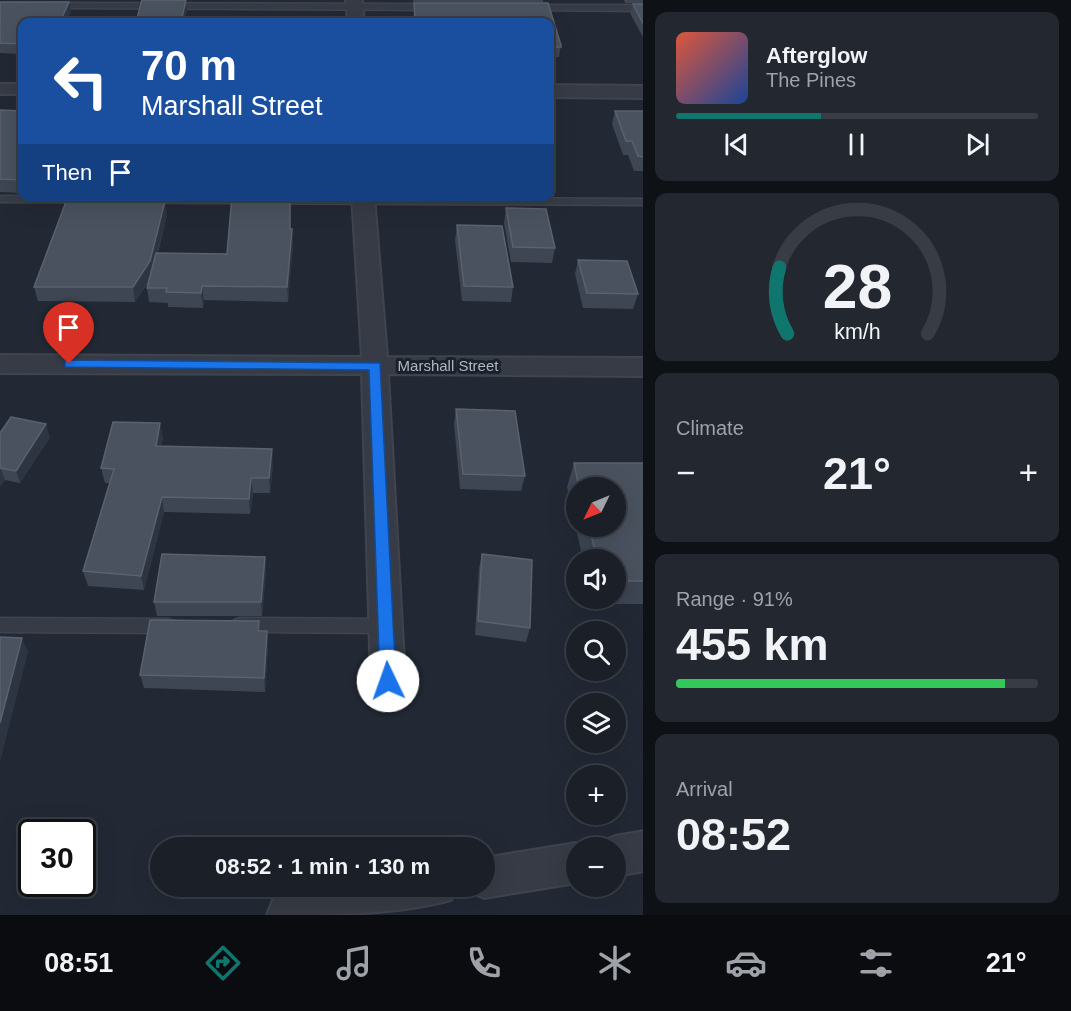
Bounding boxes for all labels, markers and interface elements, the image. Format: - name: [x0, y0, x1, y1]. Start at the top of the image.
- icon: left: [42, 42, 120, 120]
- text: 70 m: [141, 42, 237, 89]
- text: Afterglow: [766, 43, 867, 68]
- text: The Pines: [766, 69, 856, 91]
- text: Marshall Street: [141, 91, 323, 121]
- icon: previous: [720, 128, 753, 161]
- icon: pause: [840, 128, 873, 161]
- icon: next: [961, 128, 994, 161]
- icon: arrive: [104, 156, 137, 189]
- text: Then: [42, 160, 92, 185]
- text: 28: [822, 252, 892, 321]
- pin: [43, 302, 94, 364]
- icon: arrive: [52, 311, 85, 344]
- text: km/h: [834, 320, 880, 344]
- street label: Marshall Street: [398, 357, 499, 374]
- text: Climate: [676, 417, 744, 439]
- text: 21°: [823, 448, 891, 499]
- text: −: [676, 454, 695, 491]
- text: +: [1019, 454, 1038, 491]
- north arrow: [566, 477, 626, 537]
- map controls: [566, 477, 626, 897]
- button: sound: [566, 549, 626, 609]
- text: Range · 91%: [676, 588, 793, 610]
- text: 455 km: [676, 619, 829, 670]
- button: search: [566, 621, 626, 681]
- position arrow: [356, 649, 420, 713]
- button: layers: [566, 693, 626, 753]
- button: +: [566, 765, 626, 825]
- text: Arrival: [676, 778, 733, 800]
- text: 08:52: [676, 809, 791, 860]
- speed limit sign: 30: [18, 819, 96, 897]
- button: −: [566, 837, 626, 897]
- text: 08:52 · 1 min · 130 m: [215, 854, 430, 879]
- icon: directions: [202, 942, 244, 984]
- icon: music: [333, 942, 375, 984]
- icon: phone: [463, 942, 505, 984]
- icon: climate: [594, 942, 636, 984]
- icon: car: [725, 942, 767, 984]
- icon: filters: [855, 942, 897, 984]
- text: 08:51: [44, 948, 113, 978]
- text: 21°: [986, 948, 1027, 978]

